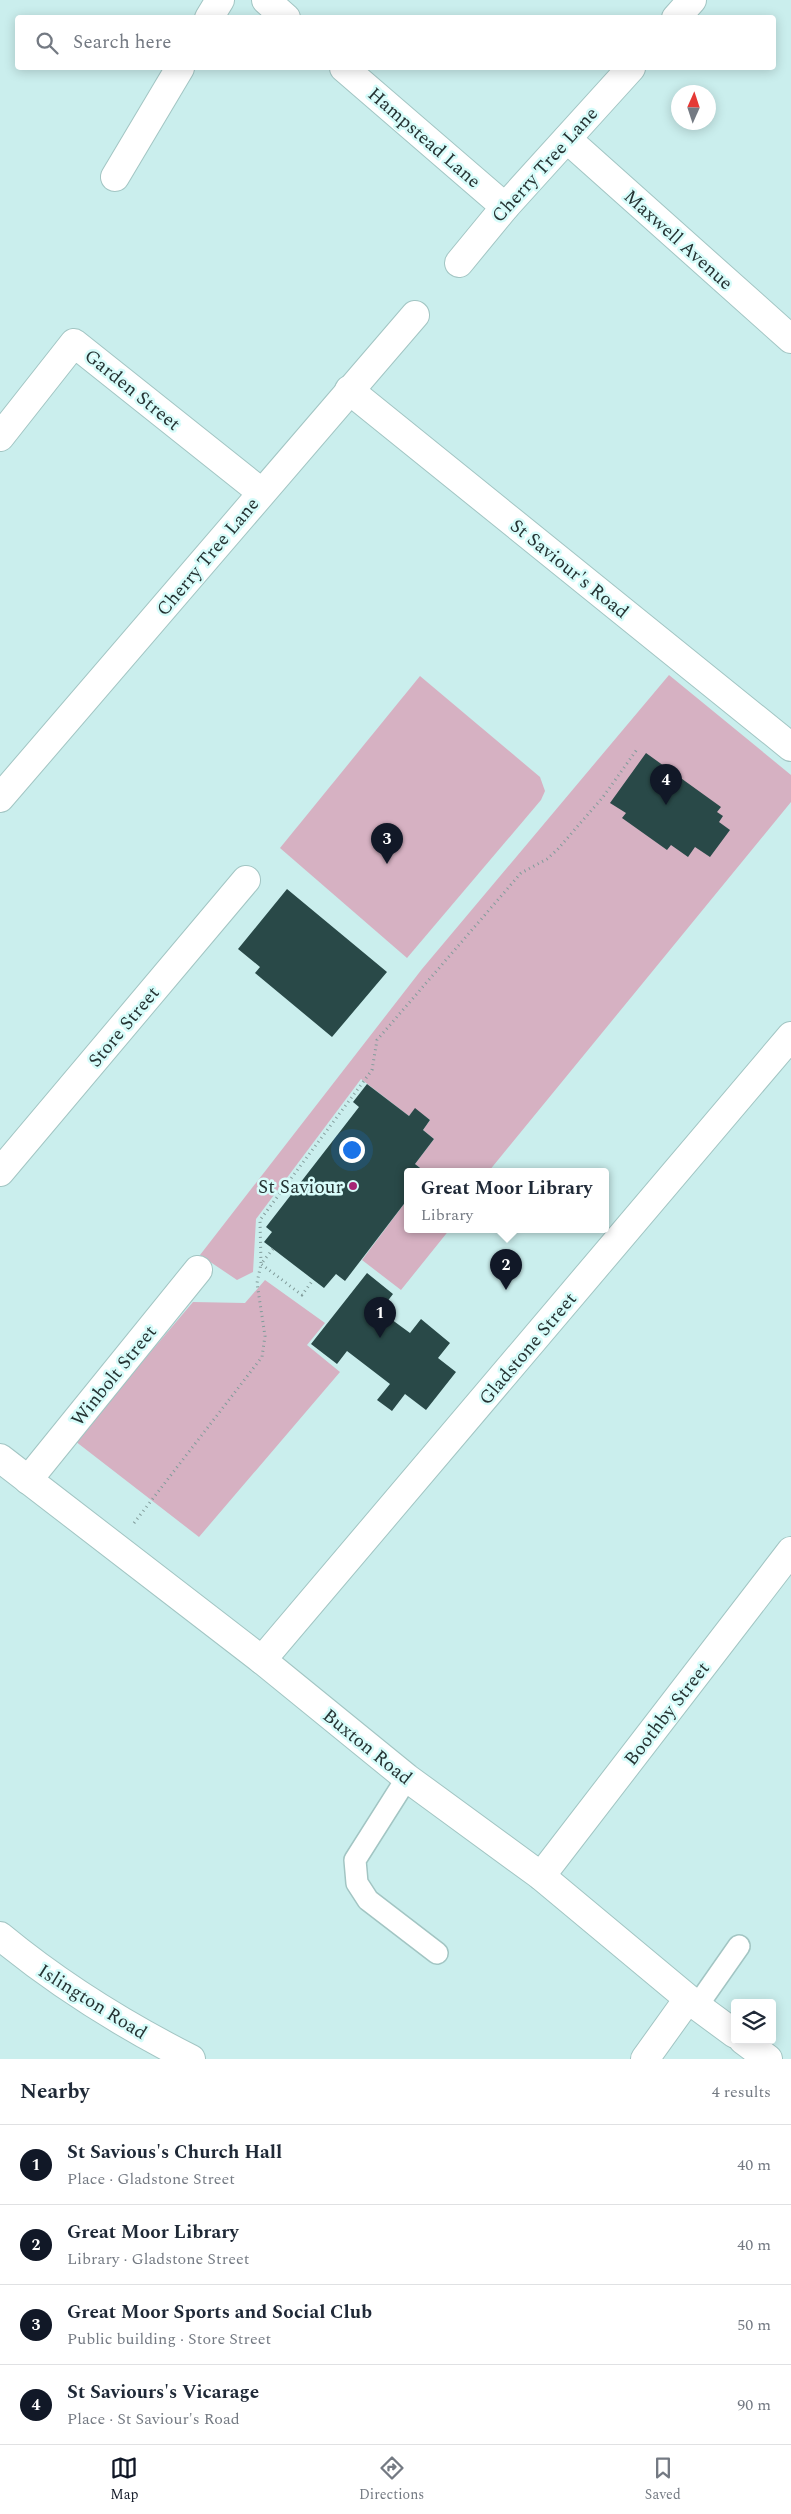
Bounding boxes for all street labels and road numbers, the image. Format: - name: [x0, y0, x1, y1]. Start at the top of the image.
- street label: Hampstead Lane: [361, 81, 487, 196]
- street label: Cherry Tree Lane: [485, 101, 605, 230]
- street label: Maxwell Avenue: [617, 183, 739, 297]
- street label: Garden Street: [77, 342, 187, 438]
- street label: Cherry Tree Lane: [150, 491, 267, 623]
- street label: St Saviour's Road: [503, 512, 635, 626]
- street label: Store Street: [81, 980, 167, 1074]
- street label: Gladstone Street: [472, 1286, 584, 1412]
- street label: Winbolt Street: [64, 1319, 164, 1433]
- street label: Boothby Street: [617, 1655, 717, 1772]
- street label: Buxton Road: [316, 1702, 418, 1792]
- street label: Islington Road: [32, 1957, 153, 2047]

